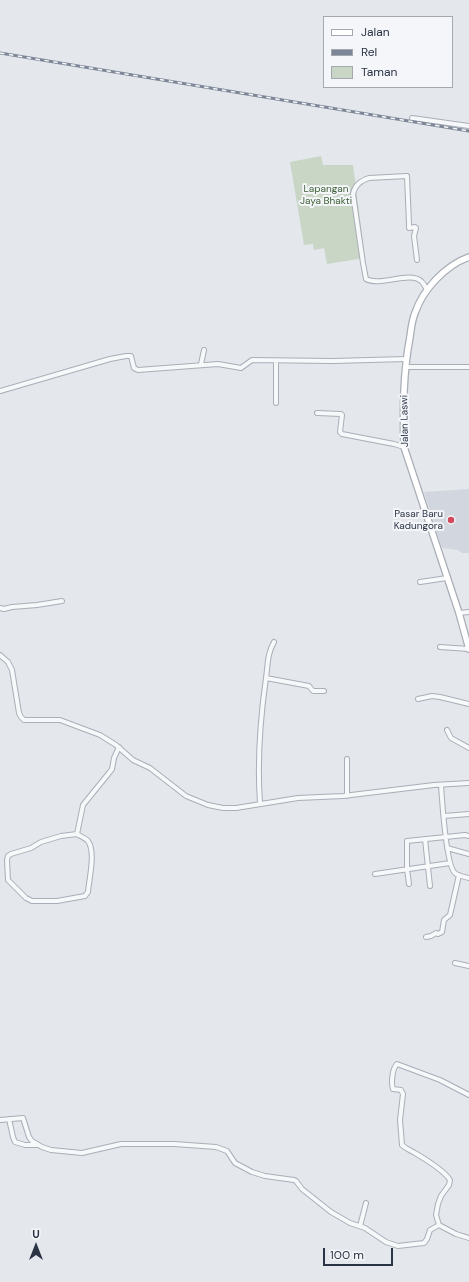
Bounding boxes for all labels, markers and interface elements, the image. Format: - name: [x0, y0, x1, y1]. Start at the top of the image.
- legend: [323, 16, 453, 88]
- text: Jalan: [361, 24, 390, 40]
- text: Rel: [361, 44, 377, 60]
- text: Taman: [361, 64, 397, 80]
- park label: Lapangan Jaya Bhakti: [300, 183, 352, 206]
- street label: Jalan Laswi: [399, 395, 411, 447]
- place label: Pasar Baru Kadungora: [394, 508, 443, 532]
- marker: Pasar Baru Kadungora: [446, 515, 456, 525]
- north arrow: [16, 1226, 56, 1266]
- text: U: [32, 1227, 40, 1241]
- scale bar: [325, 1240, 395, 1266]
- text: 100 m: [330, 1247, 364, 1263]

